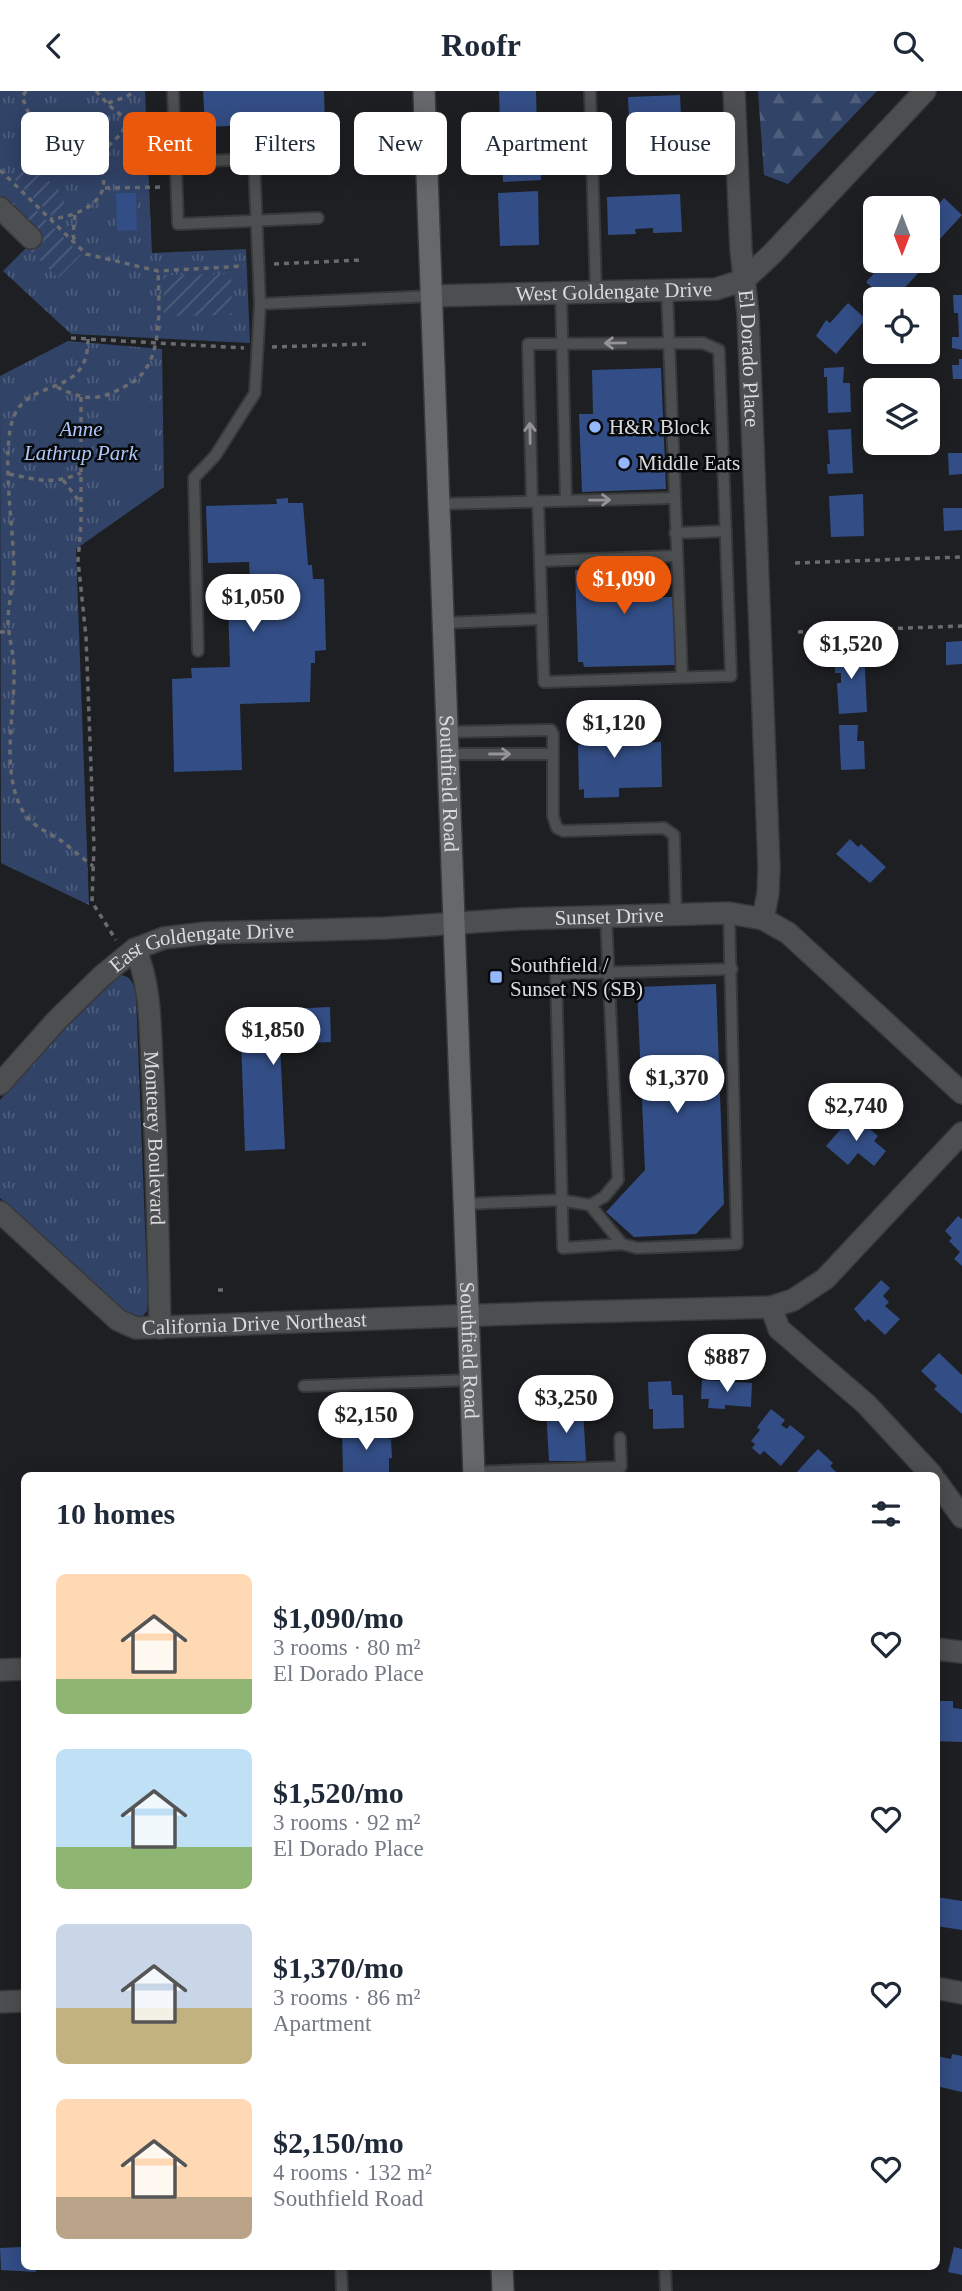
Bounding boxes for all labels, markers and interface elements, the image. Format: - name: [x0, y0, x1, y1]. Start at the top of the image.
- icon: back: [35, 27, 73, 65]
- text: Roofr: [441, 27, 521, 63]
- icon: search: [889, 27, 927, 65]
- chip: Buy: [21, 112, 109, 175]
- chip: Rent: [123, 112, 216, 175]
- chip: Filters: [230, 112, 340, 175]
- chip: New: [354, 112, 447, 175]
- chip: Apartment: [461, 112, 612, 175]
- chip: House: [626, 112, 735, 175]
- north arrow: [863, 196, 940, 273]
- map controls: [863, 196, 940, 455]
- street label: West Goldengate Drive: [515, 277, 713, 306]
- button: locate: [863, 287, 940, 364]
- street label: El Dorado Place: [733, 288, 764, 428]
- one-way arrow: [604, 336, 627, 350]
- button: layers: [863, 378, 940, 455]
- place label: H&R Block: [609, 415, 710, 439]
- park label: Anne Lathrup Park: [23, 417, 139, 465]
- marker: H&R Block: [587, 419, 603, 435]
- one-way arrow: [523, 422, 537, 445]
- place label: Middle Eats: [638, 451, 740, 475]
- marker: Middle Eats: [616, 455, 632, 471]
- one-way arrow: [588, 493, 611, 506]
- pin: $1,090: [567, 557, 681, 616]
- text: $1,090: [592, 566, 656, 591]
- pin: $1,050: [196, 575, 310, 634]
- text: $1,050: [221, 584, 285, 609]
- pin: $1,520: [794, 621, 908, 681]
- text: $1,520: [819, 631, 883, 656]
- pin: $1,120: [557, 701, 671, 760]
- text: $1,120: [582, 710, 646, 735]
- street label: Southfield Road: [435, 715, 464, 853]
- one-way arrow: [489, 747, 512, 761]
- street label: Sunset Drive: [554, 903, 664, 930]
- street label: East Goldengate Drive: [104, 919, 294, 977]
- place label: Southfield / Sunset NS (SB): [510, 953, 643, 1001]
- marker: Southfield / Sunset NS (SB): [488, 969, 504, 985]
- pin: $1,850: [216, 1007, 330, 1067]
- text: $1,850: [241, 1017, 305, 1042]
- street label: Monterey Boulevard: [139, 1050, 170, 1226]
- pin: $1,370: [620, 1055, 734, 1115]
- text: $1,370: [645, 1065, 709, 1090]
- pin: $2,740: [799, 1083, 913, 1143]
- text: $2,740: [824, 1093, 888, 1118]
- street label: Southfield Road: [455, 1281, 484, 1420]
- street label: California Drive Northeast: [141, 1307, 367, 1340]
- pin: $887: [686, 1335, 768, 1394]
- text: $887: [704, 1344, 750, 1369]
- pin: $3,250: [509, 1375, 623, 1435]
- text: $3,250: [534, 1385, 598, 1410]
- pin: $2,150: [309, 1393, 423, 1452]
- text: $2,150: [334, 1402, 398, 1427]
- icon: filters: [867, 1495, 905, 1533]
- text: 10 homes: [56, 1497, 175, 1530]
- text: $1,090/mo: [273, 1601, 404, 1634]
- icon: home: [112, 1602, 196, 1686]
- icon: heart: [867, 1625, 905, 1663]
- text: 3 rooms · 80 m²: [273, 1635, 420, 1660]
- text: El Dorado Place: [273, 1661, 424, 1686]
- text: $1,520/mo: [273, 1776, 404, 1809]
- icon: home: [112, 1777, 196, 1861]
- icon: heart: [867, 1800, 905, 1838]
- text: 3 rooms · 92 m²: [273, 1810, 420, 1835]
- text: El Dorado Place: [273, 1836, 424, 1861]
- text: $1,370/mo: [273, 1951, 404, 1984]
- icon: home: [112, 1952, 196, 2036]
- icon: heart: [867, 1975, 905, 2013]
- text: 3 rooms · 86 m²: [273, 1985, 420, 2010]
- text: Apartment: [273, 2011, 371, 2036]
- text: $2,150/mo: [273, 2126, 404, 2159]
- icon: home: [112, 2127, 196, 2211]
- icon: heart: [867, 2150, 905, 2188]
- text: 4 rooms · 132 m²: [273, 2160, 432, 2185]
- text: Southfield Road: [273, 2186, 423, 2211]

